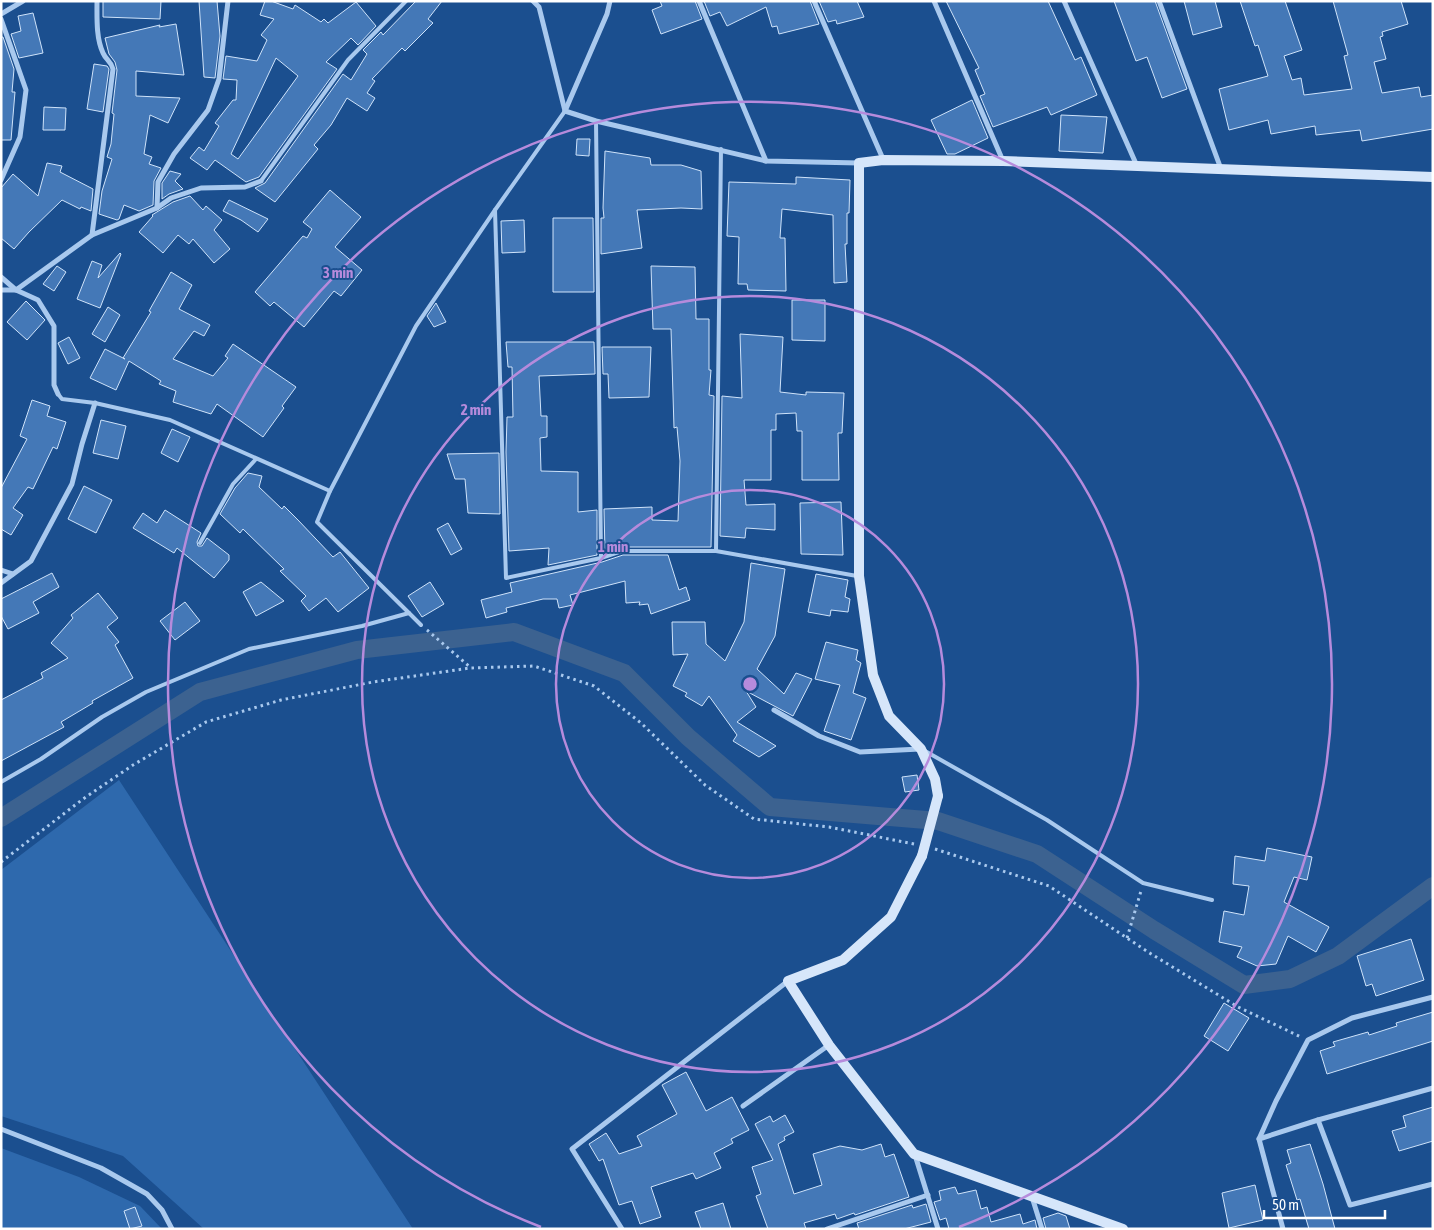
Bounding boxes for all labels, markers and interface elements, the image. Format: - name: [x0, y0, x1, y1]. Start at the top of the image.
- text: 3 min: [323, 264, 353, 281]
- text: 2 min: [461, 401, 491, 418]
- text: 1 min: [598, 538, 628, 555]
- centre of rings: [741, 675, 759, 693]
- scale bar: [1264, 1188, 1385, 1220]
- text: 50 m: [1272, 1196, 1299, 1213]

